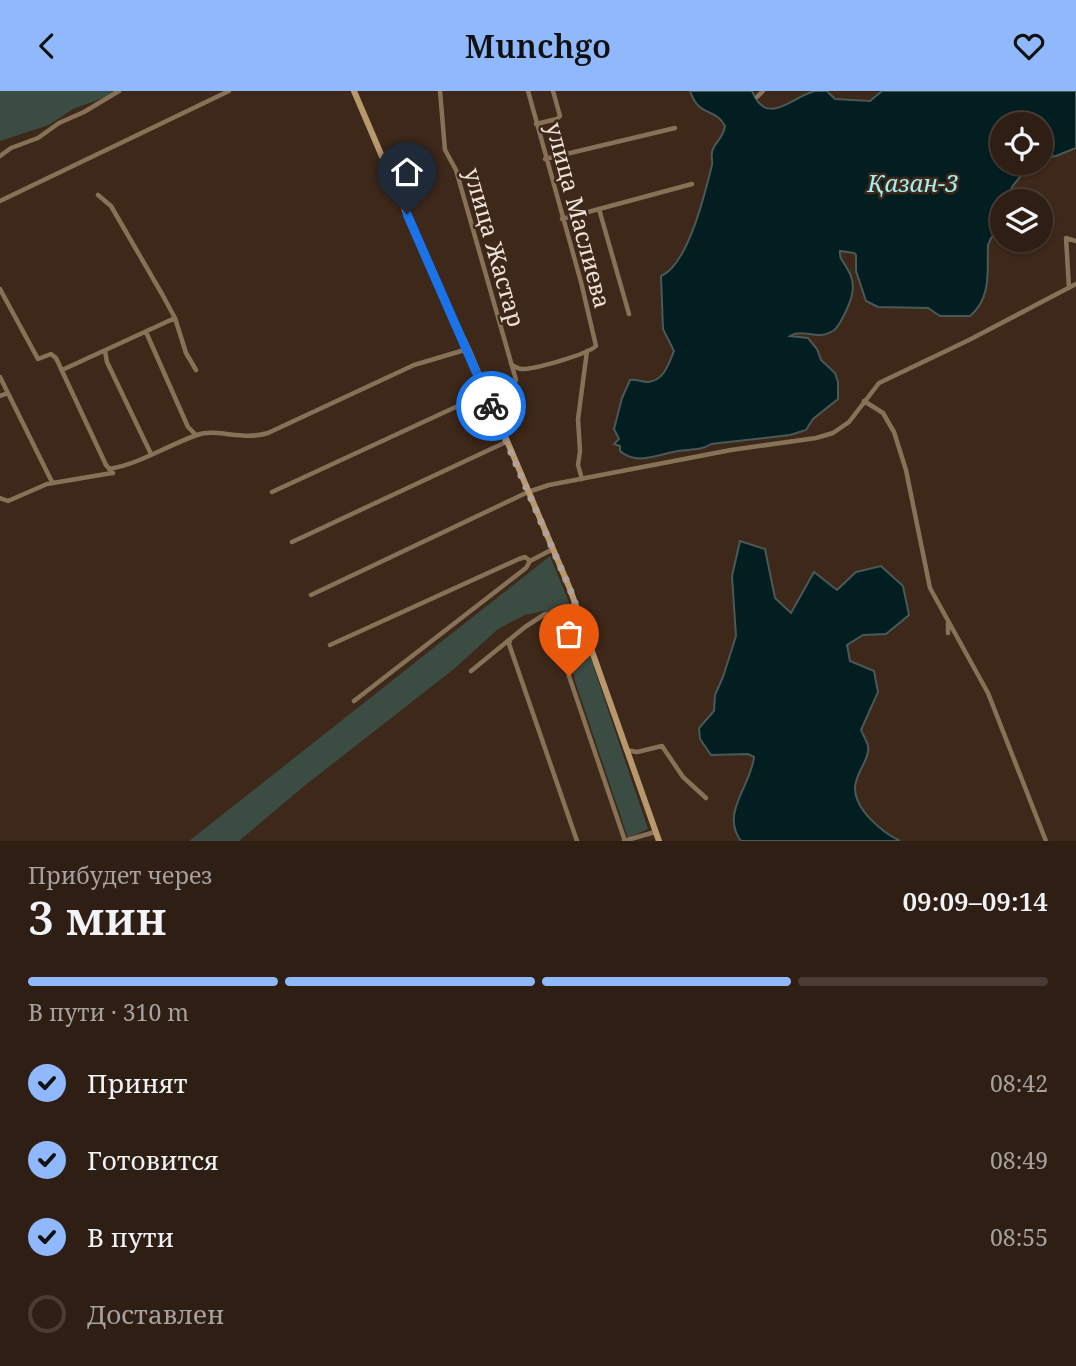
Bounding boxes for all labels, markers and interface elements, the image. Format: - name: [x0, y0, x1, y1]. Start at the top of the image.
- text: Munchgo: [465, 24, 611, 67]
- icon: back: [28, 27, 66, 65]
- icon: heart: [1010, 27, 1048, 65]
- map controls: [990, 112, 1053, 252]
- button: locate: [990, 112, 1053, 175]
- street label: улица Маслиева: [539, 119, 619, 311]
- pin: [377, 142, 437, 214]
- icon: home: [388, 153, 426, 191]
- street label: улица Жастар: [457, 164, 533, 330]
- water label: Қазан-3: [866, 166, 959, 199]
- button: layers: [990, 189, 1053, 252]
- courier: [456, 371, 526, 441]
- icon: bike: [472, 387, 510, 425]
- pin: [539, 604, 599, 676]
- icon: bag: [550, 615, 588, 653]
- text: Прибудет через: [28, 859, 212, 891]
- text: 09:09–09:14: [902, 883, 1048, 919]
- text: 3 мин: [28, 886, 167, 948]
- text: В пути · 310 m: [28, 996, 189, 1028]
- icon: check: [28, 1064, 66, 1102]
- text: Принят: [87, 1065, 188, 1101]
- text: 08:42: [990, 1067, 1048, 1099]
- icon: check: [28, 1141, 66, 1179]
- text: Готовится: [87, 1142, 219, 1178]
- text: 08:49: [990, 1144, 1048, 1176]
- icon: check: [28, 1218, 66, 1256]
- text: В пути: [87, 1219, 174, 1255]
- text: 08:55: [990, 1221, 1048, 1253]
- text: Доставлен: [87, 1296, 224, 1332]

